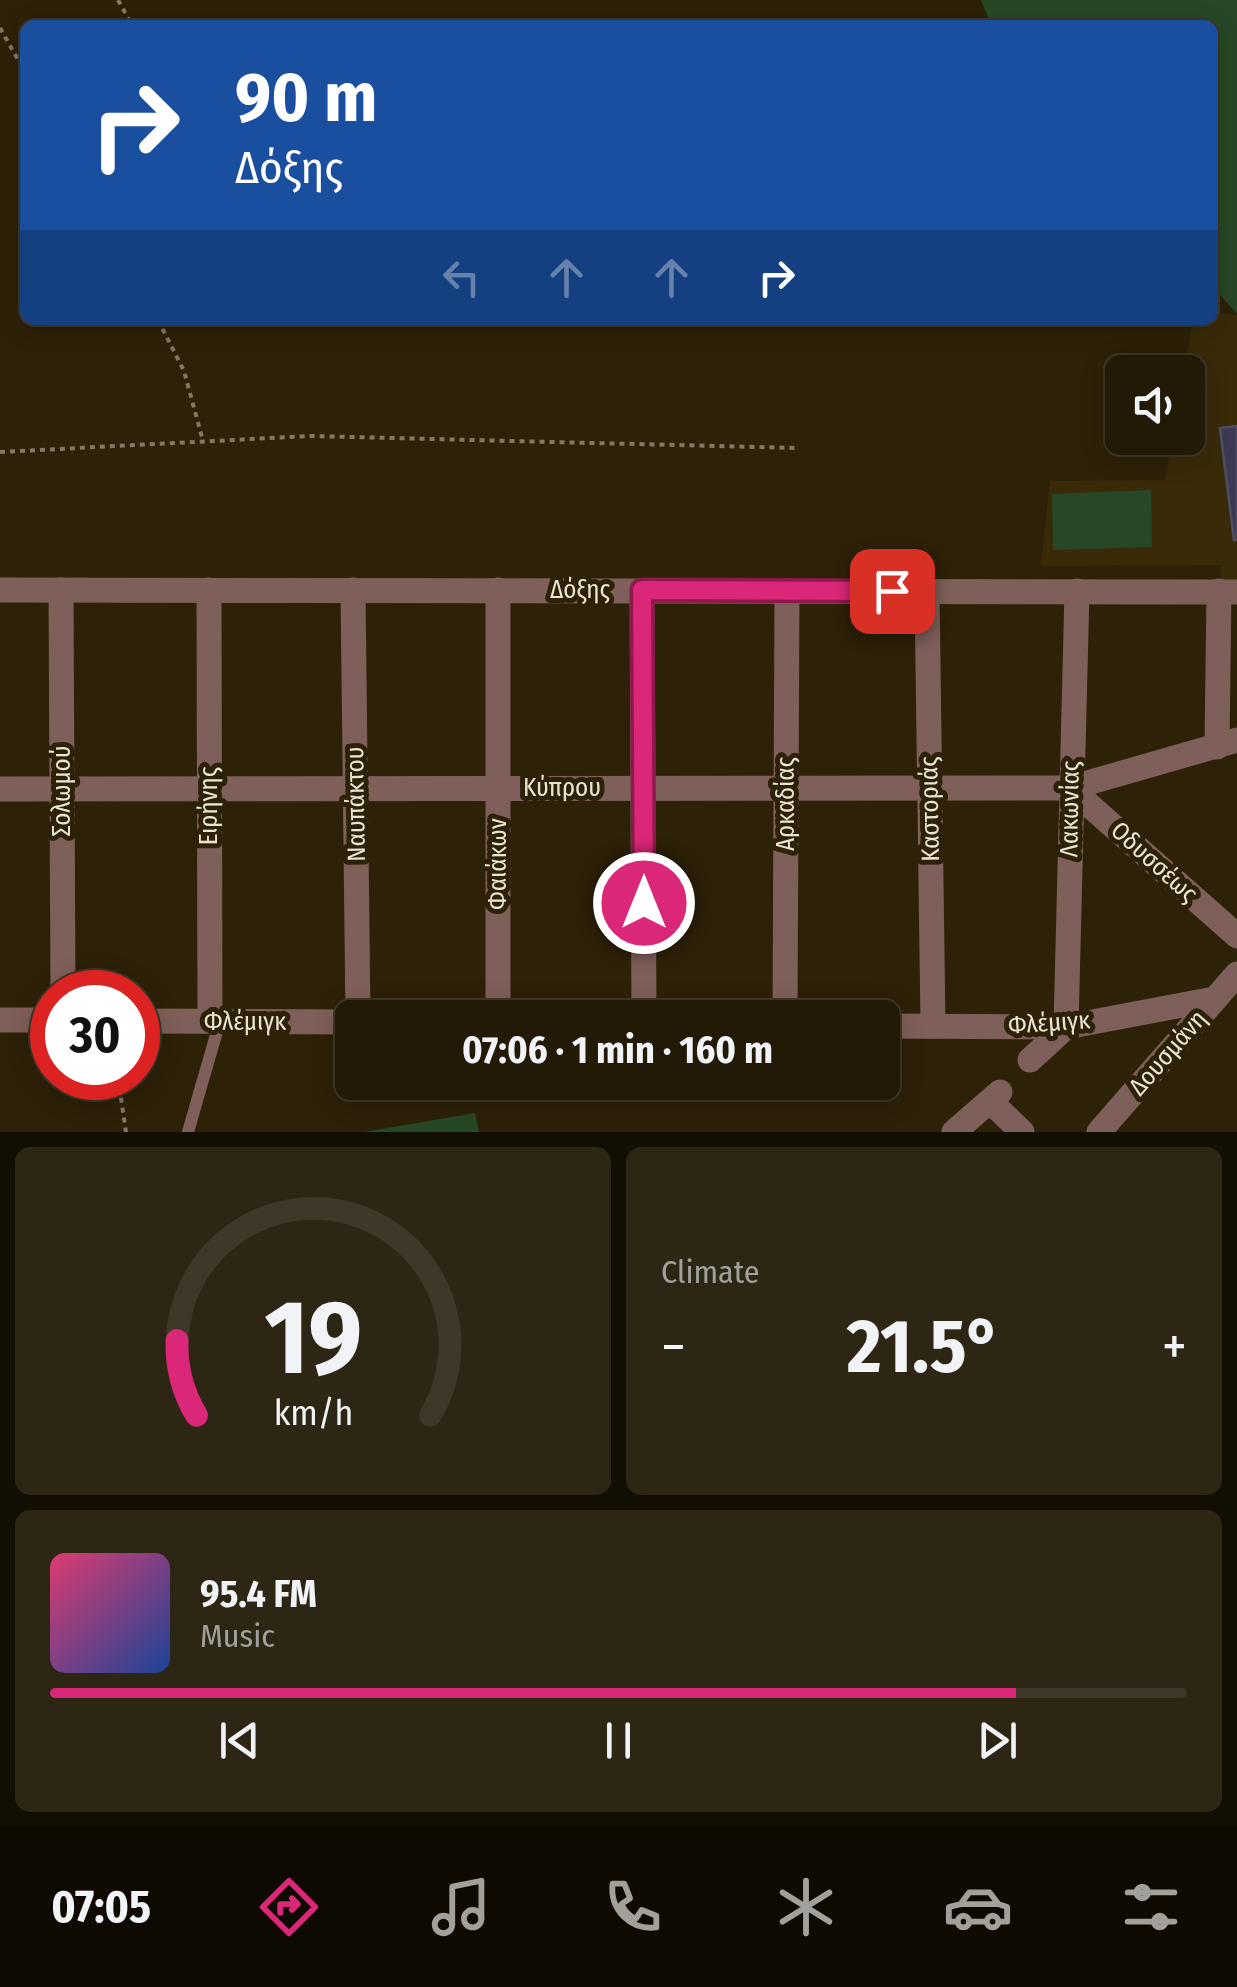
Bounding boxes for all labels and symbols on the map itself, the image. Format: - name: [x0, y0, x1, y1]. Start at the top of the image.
- pin: [850, 549, 935, 634]
- street label: Δόξης: [550, 575, 610, 605]
- street label: Σολωμού: [47, 745, 77, 837]
- street label: Ναυπάκτου: [340, 746, 372, 862]
- street label: Καστοριάς: [914, 756, 946, 862]
- street label: Αρκαδίας: [771, 757, 801, 851]
- street label: Λακωνίας: [1054, 760, 1086, 858]
- street label: Ειρήνης: [194, 766, 224, 845]
- street label: Κύπρου: [523, 773, 601, 803]
- street label: Οδυσσέως: [1105, 815, 1204, 909]
- street label: Φαιάκων: [483, 818, 513, 910]
- position arrow: [592, 851, 696, 955]
- speed limit sign: 30: [30, 970, 160, 1100]
- street label: Δουσμάνη: [1123, 1004, 1213, 1102]
- street label: Φλέμιγκ: [1007, 1005, 1091, 1041]
- street label: Φλέμιγκ: [204, 1007, 286, 1037]

